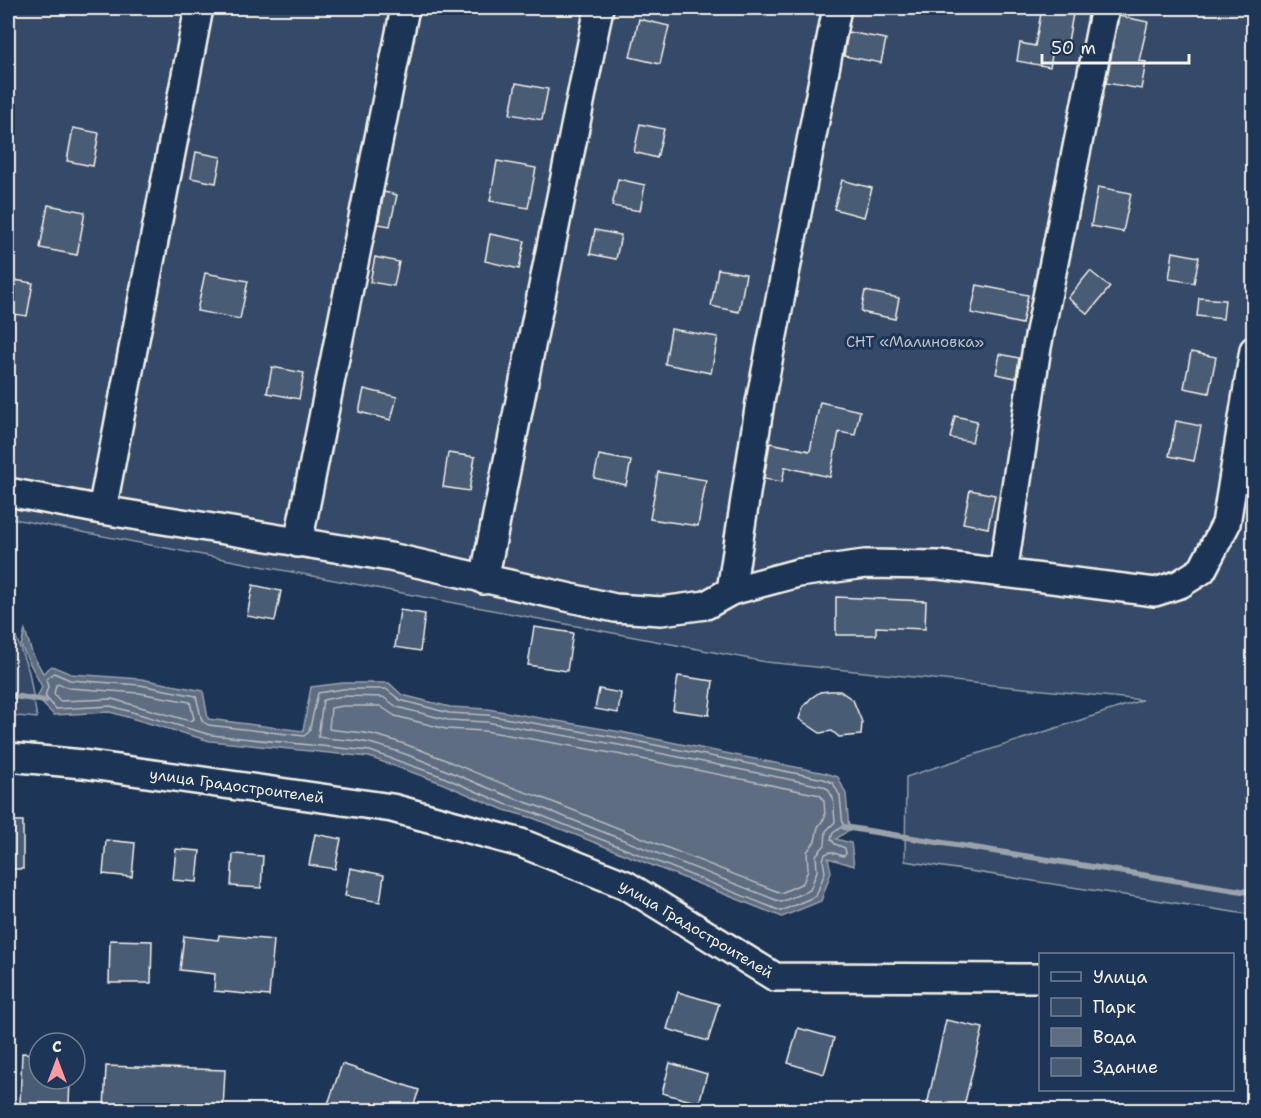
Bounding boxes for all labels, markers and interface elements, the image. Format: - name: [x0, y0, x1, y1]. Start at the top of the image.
- scale bar: [1042, 27, 1189, 65]
- text: 50 m: [1051, 36, 1096, 60]
- park label: СНТ «Малиновка»: [846, 332, 984, 352]
- street label: улица Градостроителей: [148, 764, 326, 808]
- street label: улица Градостроителей: [615, 875, 777, 983]
- legend: [1039, 953, 1234, 1091]
- text: Улица: [1093, 965, 1147, 989]
- text: Парк: [1093, 995, 1136, 1019]
- text: Вода: [1093, 1025, 1136, 1049]
- north arrow: [27, 1031, 87, 1091]
- text: С: [52, 1036, 62, 1057]
- text: Здание: [1093, 1055, 1158, 1079]

